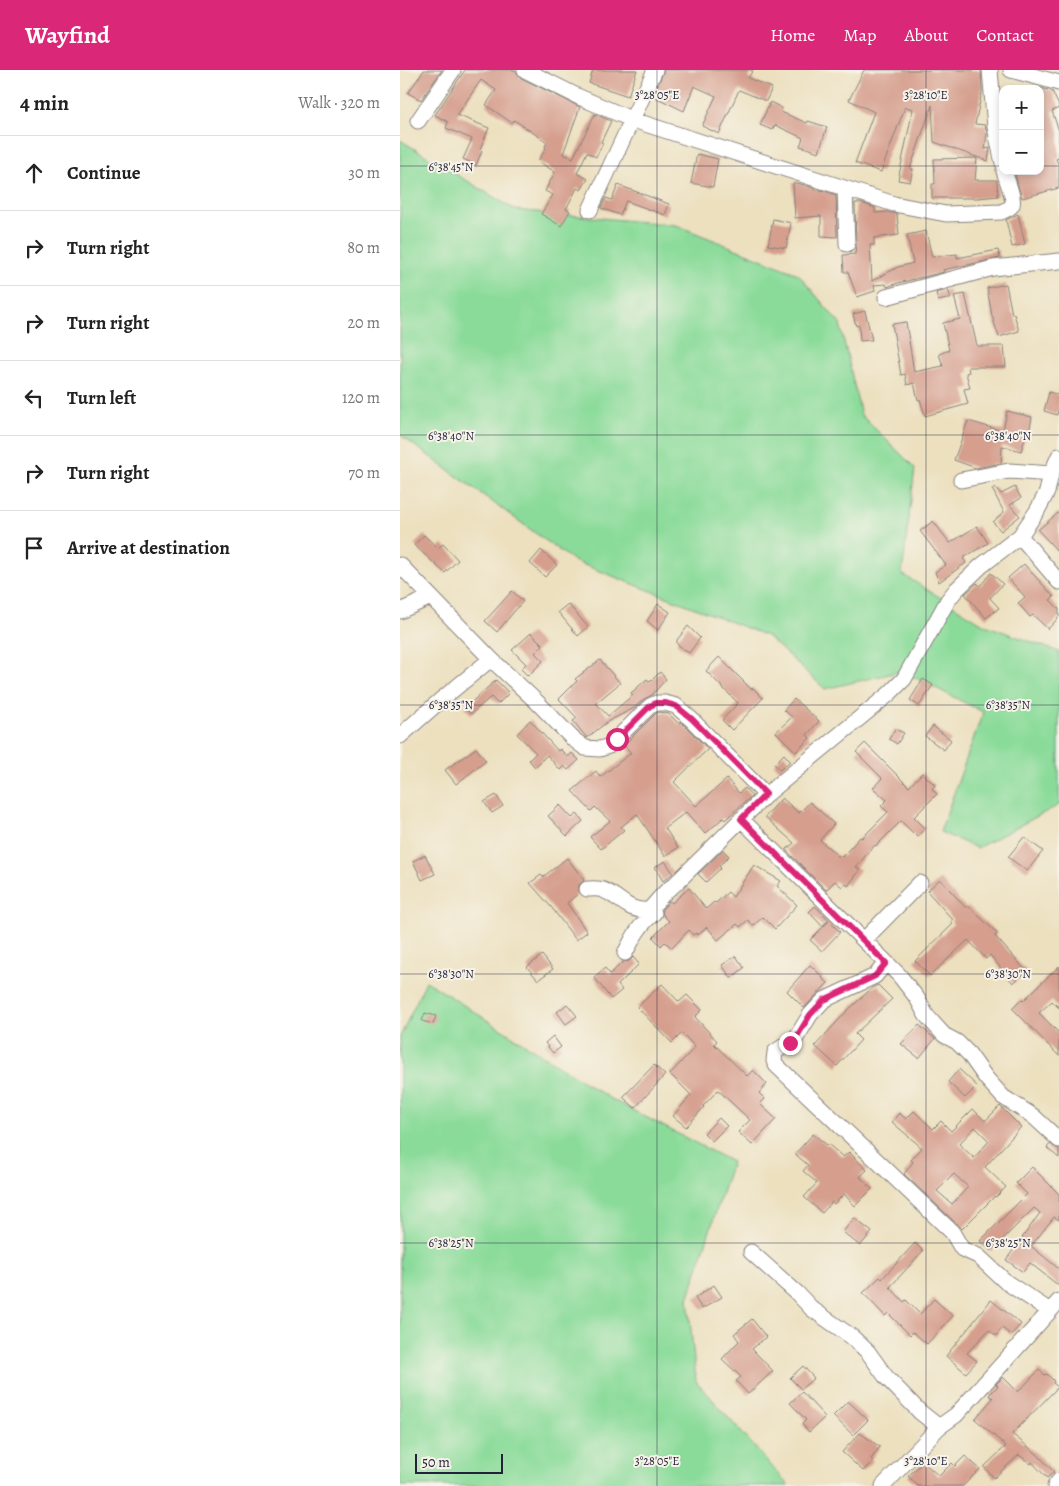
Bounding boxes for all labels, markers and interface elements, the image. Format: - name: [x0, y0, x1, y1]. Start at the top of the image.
- text: Wayfind: [25, 19, 110, 51]
- text: Home: [770, 23, 815, 47]
- text: Map: [843, 23, 876, 47]
- text: About: [904, 23, 948, 47]
- text: Contact: [976, 23, 1034, 47]
- map controls: [999, 85, 1044, 175]
- button: +: [999, 85, 1044, 130]
- text: 3°28'05"E: [635, 87, 679, 103]
- text: 3°28'10"E: [904, 87, 948, 103]
- text: 4 min: [20, 89, 69, 117]
- text: Walk · 320 m: [298, 92, 380, 114]
- button: −: [999, 130, 1044, 175]
- icon: ahead: [20, 159, 48, 187]
- text: 6°38'45"N: [429, 159, 474, 175]
- text: Continue: [67, 160, 141, 186]
- text: 30 m: [348, 162, 380, 184]
- icon: right: [20, 234, 48, 262]
- text: Turn right: [67, 235, 149, 261]
- text: 80 m: [347, 237, 380, 259]
- icon: right: [20, 309, 48, 337]
- text: Turn right: [67, 310, 149, 336]
- text: 20 m: [347, 312, 380, 334]
- icon: left: [20, 384, 48, 412]
- text: Turn left: [67, 385, 136, 411]
- text: 120 m: [342, 387, 380, 409]
- text: 6°38'40"N: [428, 428, 474, 444]
- text: 6°38'40"N: [985, 428, 1031, 444]
- icon: right: [20, 459, 48, 487]
- text: Turn right: [67, 460, 149, 486]
- text: 70 m: [348, 462, 380, 484]
- icon: arrive: [20, 534, 48, 562]
- text: Arrive at destination: [67, 535, 230, 561]
- text: 6°38'35"N: [429, 697, 474, 713]
- text: 6°38'35"N: [986, 697, 1031, 713]
- route start: [606, 728, 629, 751]
- text: 6°38'30"N: [428, 966, 474, 982]
- text: 6°38'30"N: [985, 966, 1031, 982]
- route end: [779, 1032, 802, 1055]
- text: 6°38'25"N: [428, 1235, 474, 1251]
- text: 6°38'25"N: [985, 1235, 1031, 1251]
- scale bar: [415, 1451, 502, 1474]
- text: 50 m: [422, 1453, 450, 1472]
- text: 3°28'05"E: [635, 1453, 679, 1469]
- text: 3°28'10"E: [904, 1453, 948, 1469]

